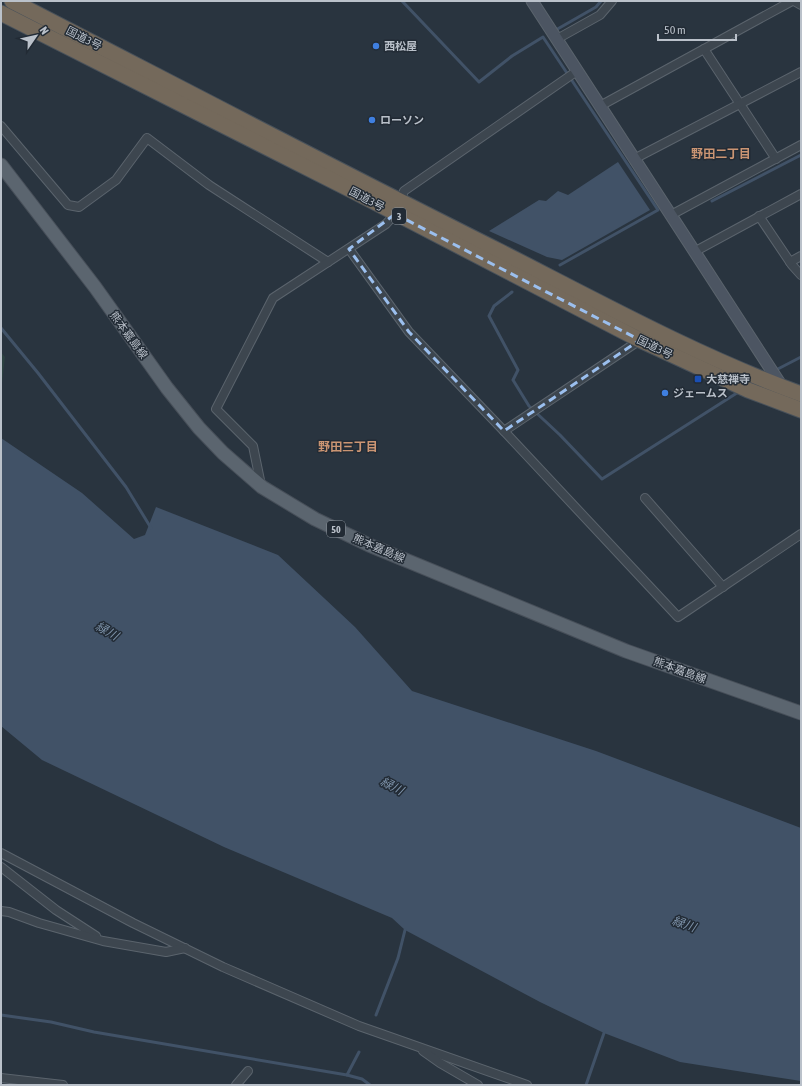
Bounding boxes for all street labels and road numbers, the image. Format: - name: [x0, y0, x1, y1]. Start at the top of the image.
- street label: 国道3号: [64, 24, 104, 52]
- street label: 国道3号: [347, 185, 387, 213]
- road number: 3: [392, 208, 406, 224]
- street label: 熊本嘉島線: [108, 309, 150, 361]
- street label: 国道3号: [635, 333, 675, 361]
- road number: 50: [327, 521, 345, 537]
- street label: 熊本嘉島線: [351, 532, 407, 564]
- street label: 熊本嘉島線: [652, 655, 708, 685]

